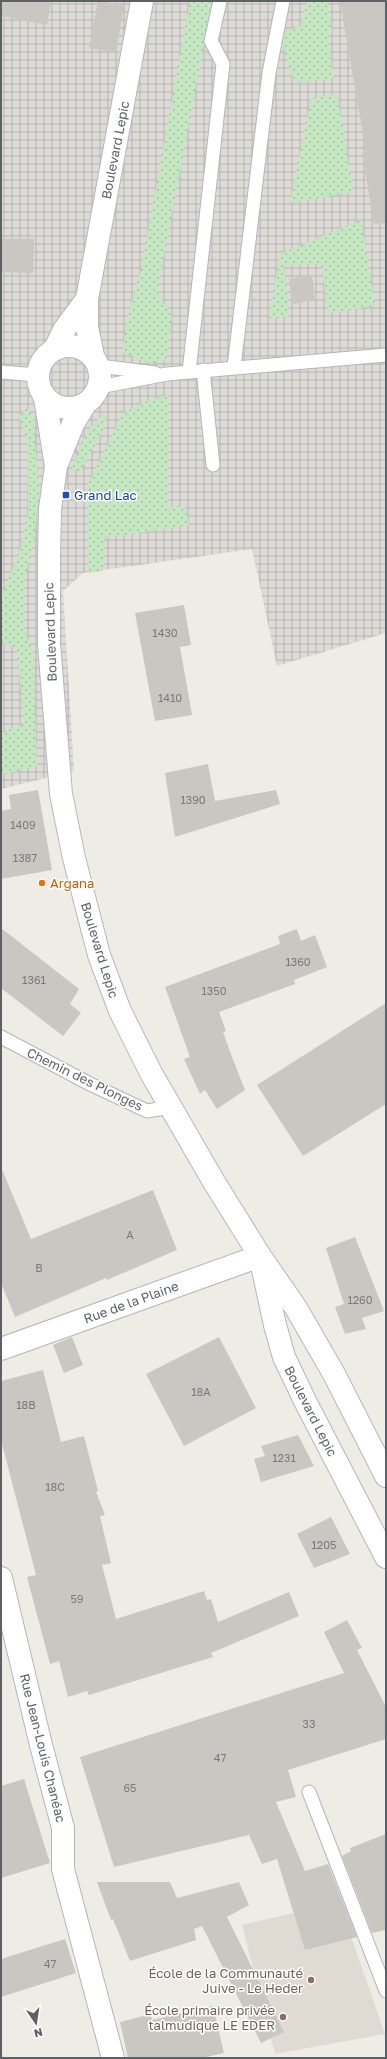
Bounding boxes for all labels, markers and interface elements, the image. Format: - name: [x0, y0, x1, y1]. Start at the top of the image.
- street label: Boulevard Lepic: [98, 100, 132, 200]
- place label: Grand Lac: [74, 487, 137, 503]
- marker: Grand Lac: [61, 490, 71, 500]
- street label: Boulevard Lepic: [40, 582, 60, 682]
- house number: 1430: [152, 626, 178, 639]
- house number: 1410: [158, 691, 182, 704]
- house number: 1390: [180, 793, 206, 806]
- house number: 1409: [10, 818, 36, 831]
- house number: 1387: [13, 851, 37, 864]
- place label: Argana: [50, 875, 94, 891]
- marker: Argana: [37, 878, 47, 888]
- street label: Boulevard Lepic: [78, 900, 122, 1000]
- house number: 1360: [285, 955, 311, 968]
- house number: 1361: [22, 973, 46, 986]
- house number: 1350: [202, 984, 227, 997]
- street label: Chemin des Plonges: [24, 1044, 146, 1114]
- house number: A: [126, 1228, 134, 1241]
- house number: B: [35, 1261, 43, 1274]
- street label: Rue de la Plaine: [81, 1277, 181, 1327]
- house number: 1260: [347, 1293, 373, 1306]
- street label: Boulevard Lepic: [281, 1363, 341, 1459]
- house number: 18A: [191, 1385, 211, 1398]
- house number: 18B: [16, 1398, 36, 1411]
- house number: 1231: [272, 1451, 296, 1464]
- house number: 18C: [45, 1480, 65, 1493]
- house number: 1205: [312, 1538, 336, 1551]
- house number: 59: [70, 1592, 84, 1605]
- street label: Rue Jean-Louis Chanéac: [17, 1672, 69, 1824]
- house number: 33: [303, 1717, 315, 1730]
- house number: 47: [214, 1751, 226, 1764]
- house number: 65: [123, 1781, 137, 1794]
- house number: 47: [44, 1957, 56, 1970]
- place label: École de la Communauté Juive - Le Heder: [148, 1965, 303, 1996]
- marker: École de la Communauté Juive - Le Heder: [306, 1975, 316, 1985]
- place label: École primaire privée talmudique LE EDER: [144, 2002, 275, 2033]
- north arrow: [16, 2003, 56, 2043]
- marker: École primaire privée talmudique LE EDER: [278, 2012, 288, 2022]
- text: N: [33, 2026, 44, 2041]

